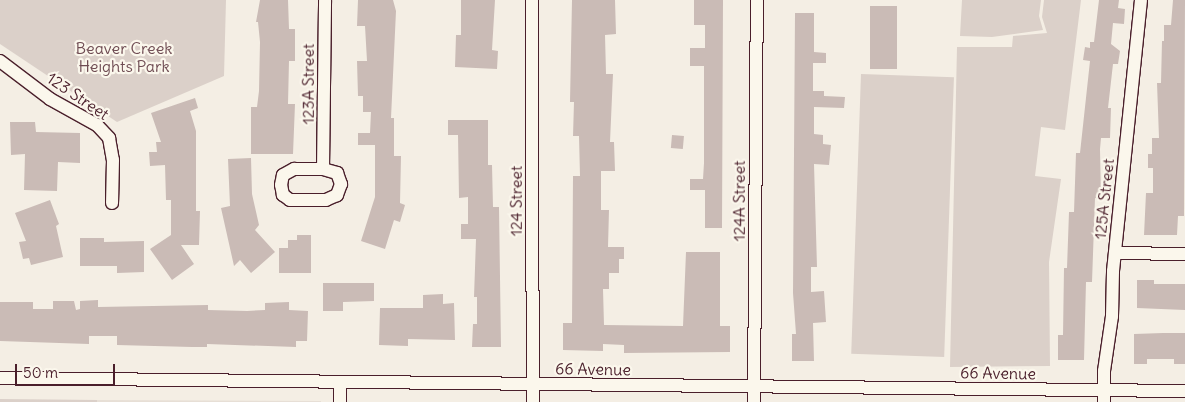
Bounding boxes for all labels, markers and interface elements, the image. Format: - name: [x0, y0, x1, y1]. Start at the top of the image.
- park label: Beaver Creek Heights Park: [76, 38, 172, 76]
- street label: 123A Street: [298, 44, 318, 124]
- street label: 123 Street: [43, 68, 113, 124]
- street label: 125A Street: [1090, 158, 1118, 240]
- street label: 124A Street: [729, 161, 749, 241]
- street label: 124 Street: [506, 166, 526, 236]
- scale bar: [18, 354, 118, 386]
- street label: 66 Avenue: [555, 359, 631, 379]
- text: 50 m: [23, 363, 58, 382]
- street label: 66 Avenue: [960, 363, 1036, 383]

